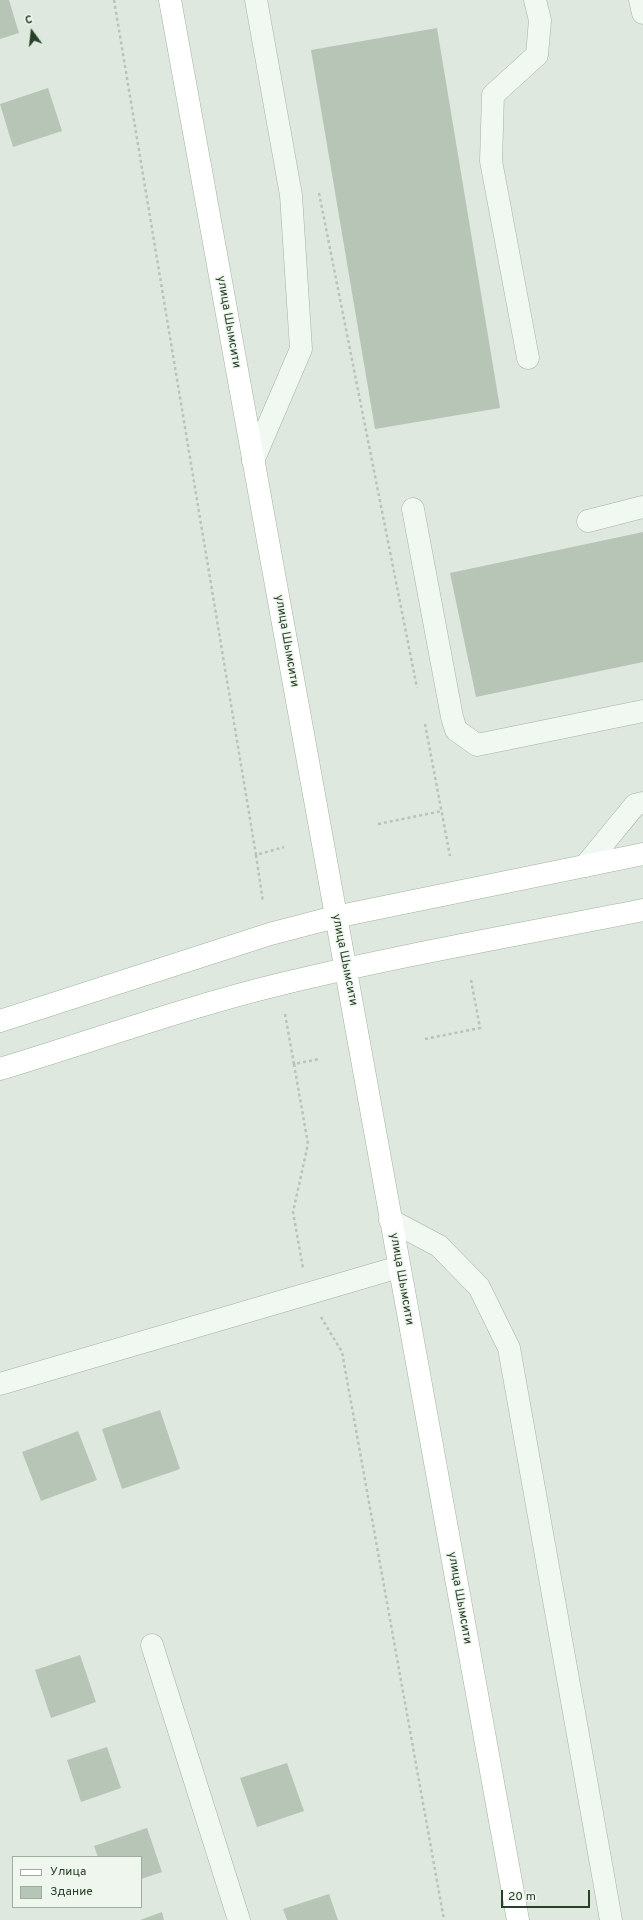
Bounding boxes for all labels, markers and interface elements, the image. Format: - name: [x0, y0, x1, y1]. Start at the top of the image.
- north arrow: [12, 12, 52, 52]
- text: С: [24, 13, 34, 28]
- street label: улица Шымсити: [213, 275, 243, 369]
- street label: улица Шымсити: [271, 594, 301, 688]
- street label: улица Шымсити: [328, 913, 360, 1007]
- street label: улица Шымсити: [386, 1232, 416, 1326]
- street label: улица Шымсити: [444, 1551, 474, 1645]
- legend: [12, 1856, 142, 1908]
- text: Улица: [50, 1864, 86, 1880]
- scale bar: [503, 1882, 592, 1908]
- text: Здание: [50, 1884, 93, 1900]
- text: 20 m: [508, 1889, 536, 1905]

